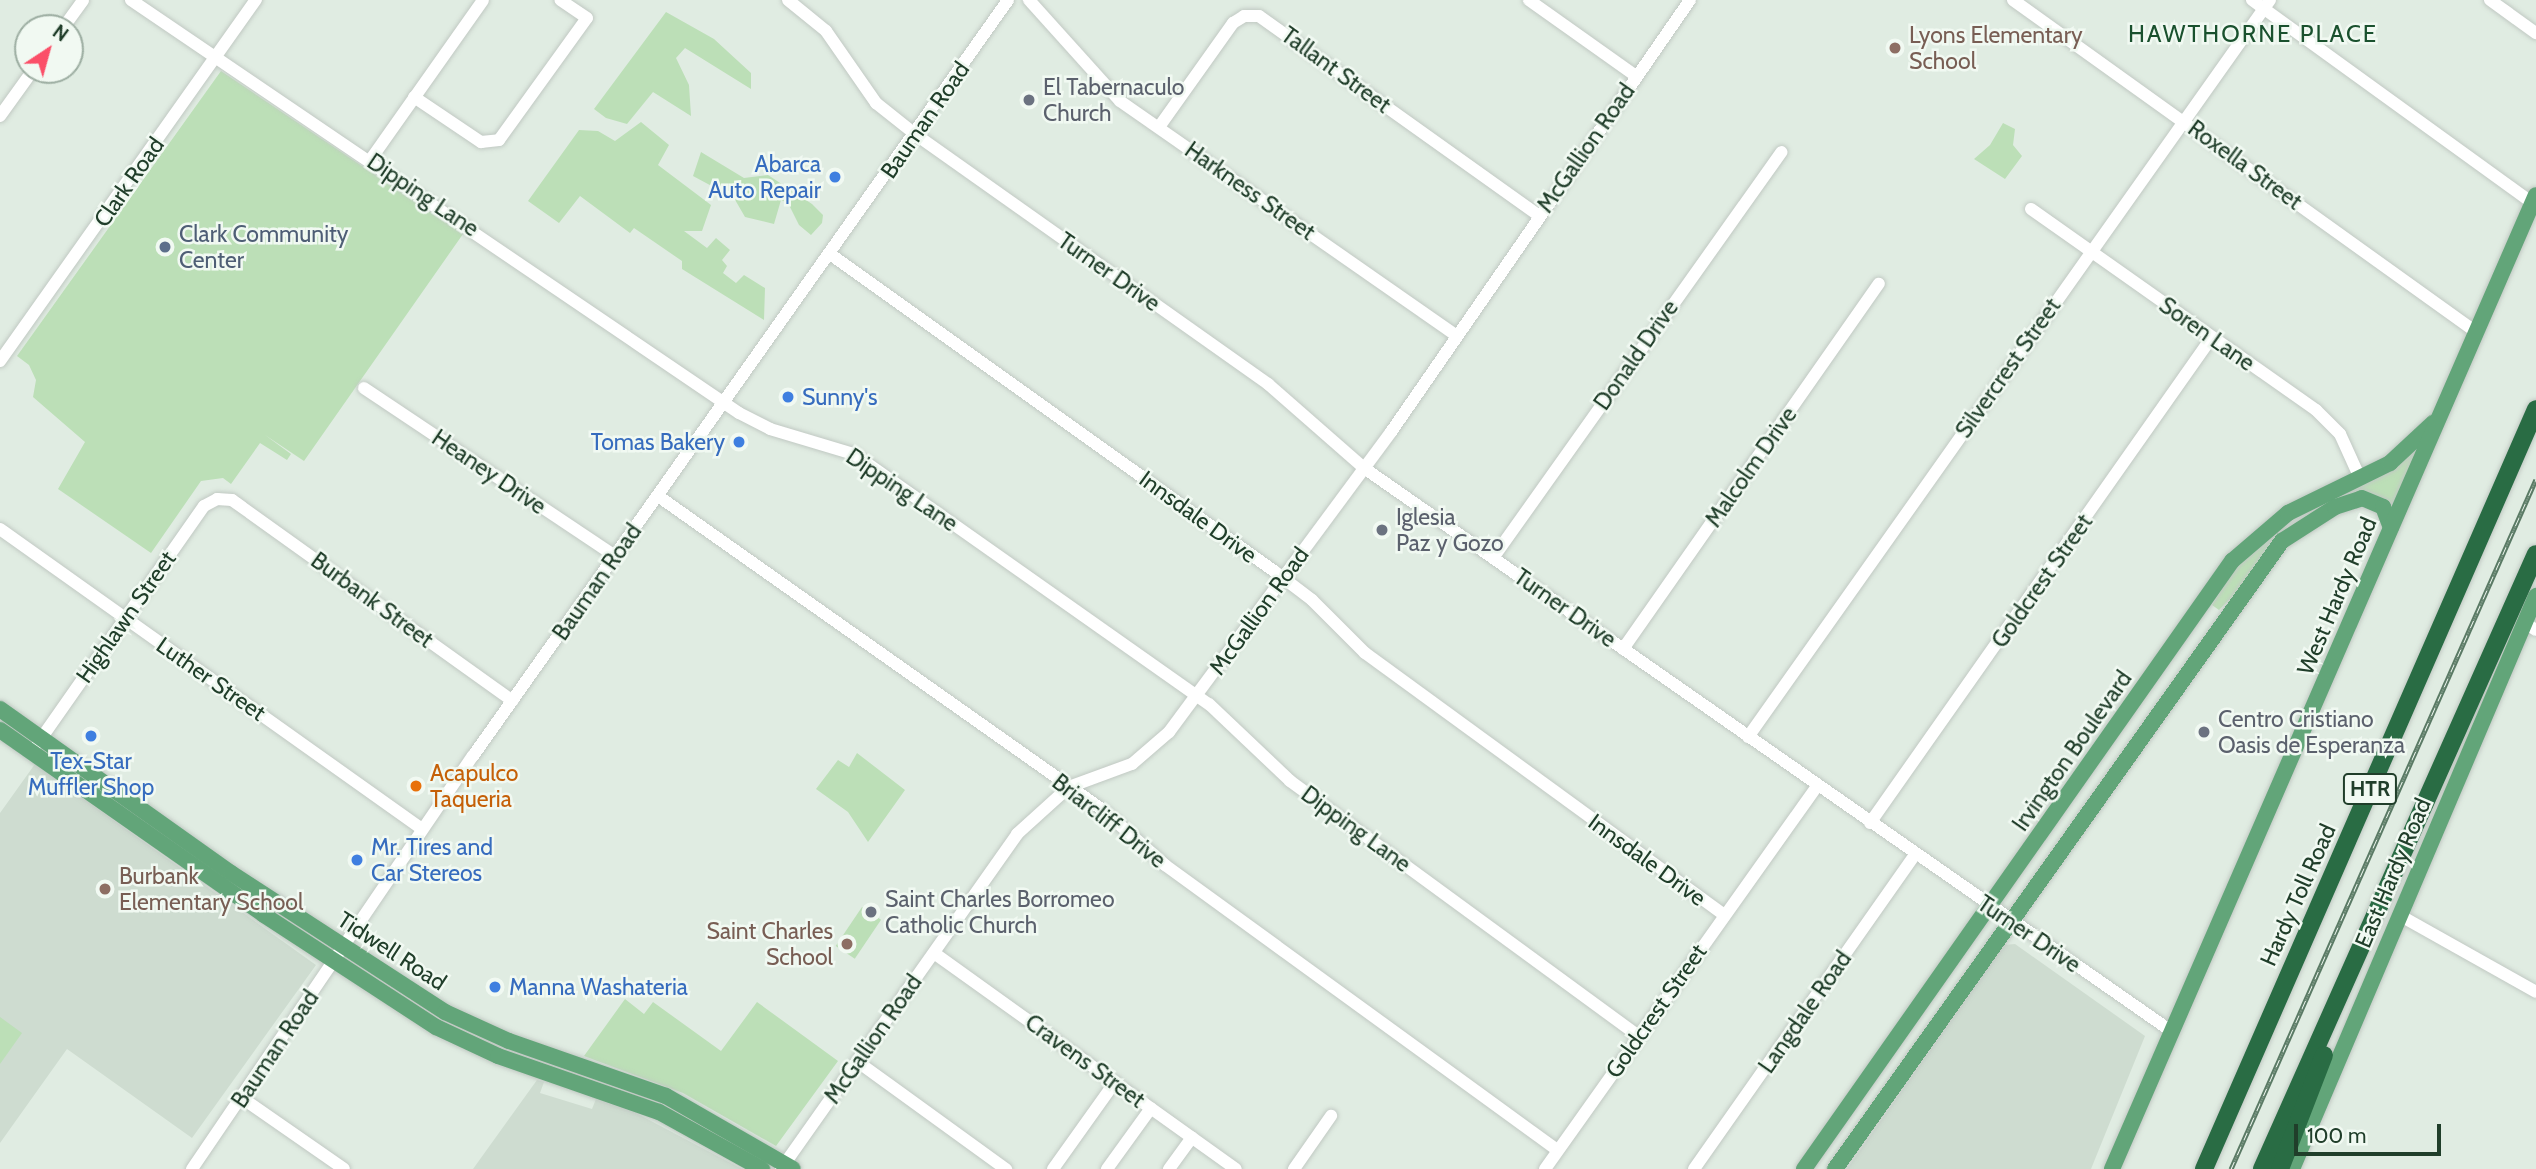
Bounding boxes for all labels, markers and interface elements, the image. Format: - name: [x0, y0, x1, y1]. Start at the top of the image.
- north arrow: [14, 14, 84, 84]
- text: N: [48, 20, 73, 46]
- district label: HAWTHORNE PLACE: [2130, 20, 2376, 48]
- street label: Tallant Street: [1276, 21, 1396, 119]
- place label: Lyons Elementary School: [1909, 21, 2083, 75]
- marker: Lyons Elementary School: [1887, 40, 1903, 56]
- street label: Bauman Road: [875, 56, 975, 184]
- place label: El Tabernaculo Church: [1043, 73, 1184, 127]
- street label: McGallion Road: [1531, 78, 1641, 218]
- marker: El Tabernaculo Church: [1021, 92, 1037, 108]
- street label: Roxella Street: [2183, 114, 2307, 216]
- street label: Clark Road: [88, 132, 170, 232]
- street label: Harkness Street: [1180, 136, 1320, 246]
- street label: Dipping Lane: [362, 148, 484, 242]
- place label: Abarca Auto Repair: [708, 150, 821, 204]
- marker: Abarca Auto Repair: [827, 169, 843, 185]
- place label: Clark Community Center: [179, 220, 348, 274]
- street label: Turner Drive: [1053, 227, 1165, 317]
- marker: Clark Community Center: [157, 239, 173, 255]
- street label: Soren Lane: [2154, 291, 2260, 377]
- street label: Silvercrest Street: [1950, 293, 2066, 443]
- street label: Donald Drive: [1588, 295, 1684, 415]
- place label: Sunny's: [802, 383, 878, 411]
- marker: Sunny's: [780, 389, 796, 405]
- street label: Malcolm Drive: [1699, 402, 1803, 532]
- street label: Heaney Drive: [427, 424, 551, 520]
- place label: Tomas Bakery: [591, 428, 725, 456]
- marker: Tomas Bakery: [731, 434, 747, 450]
- street label: Dipping Lane: [841, 443, 963, 537]
- street label: Innsdale Drive: [1134, 465, 1262, 569]
- place label: Iglesia Paz y Gozo: [1396, 503, 1504, 557]
- street label: Goldcrest Street: [1986, 509, 2098, 653]
- street label: West Hardy Road: [2291, 513, 2383, 679]
- street label: Bauman Road: [547, 518, 647, 646]
- marker: Iglesia Paz y Gozo: [1374, 522, 1390, 538]
- street label: McGallion Road: [1203, 542, 1315, 680]
- street label: Highlawn Street: [70, 546, 182, 688]
- street label: Burbank Street: [306, 546, 438, 654]
- street label: Turner Drive: [1509, 563, 1621, 653]
- street label: Luther Street: [151, 631, 271, 727]
- street label: Irvington Boulevard: [2006, 666, 2138, 836]
- place label: Centro Cristiano Oasis de Esperanza: [2218, 705, 2405, 759]
- marker: Centro Cristiano Oasis de Esperanza: [2196, 724, 2212, 740]
- marker: Tex-Star Muffler Shop: [83, 728, 99, 744]
- place label: Tex-Star Muffler Shop: [28, 747, 154, 801]
- place label: Acapulco Taqueria: [430, 759, 519, 813]
- street label: Briarcliff Drive: [1047, 768, 1171, 874]
- road number: HTR: [2342, 772, 2398, 806]
- marker: Acapulco Taqueria: [408, 778, 424, 794]
- street label: Dipping Lane: [1296, 780, 1416, 878]
- street label: East Hardy Road: [2349, 794, 2437, 952]
- street label: Innsdale Drive: [1583, 808, 1711, 912]
- street label: Hardy Toll Road: [2254, 820, 2342, 970]
- place label: Mr. Tires and Car Stereos: [371, 833, 493, 887]
- marker: Mr. Tires and Car Stereos: [349, 852, 365, 868]
- place label: Burbank Elementary School: [119, 862, 303, 916]
- marker: Burbank Elementary School: [97, 881, 113, 897]
- place label: Saint Charles Borromeo Catholic Church: [885, 885, 1115, 939]
- street label: Turner Drive: [1972, 889, 2086, 979]
- marker: Saint Charles Borromeo Catholic Church: [863, 904, 879, 920]
- street label: Tidwell Road: [333, 906, 451, 996]
- place label: Saint Charles School: [707, 917, 833, 971]
- marker: Saint Charles School: [839, 936, 855, 952]
- street label: Goldcrest Street: [1600, 939, 1712, 1083]
- street label: Langdale Road: [1753, 946, 1857, 1078]
- street label: McGallion Road: [818, 969, 928, 1109]
- place label: Manna Washateria: [509, 973, 688, 1001]
- marker: Manna Washateria: [487, 979, 503, 995]
- street label: Bauman Road: [226, 985, 324, 1113]
- street label: Cravens Street: [1020, 1008, 1150, 1114]
- scale bar: [2298, 1110, 2445, 1154]
- text: 100 m: [2307, 1123, 2366, 1148]

